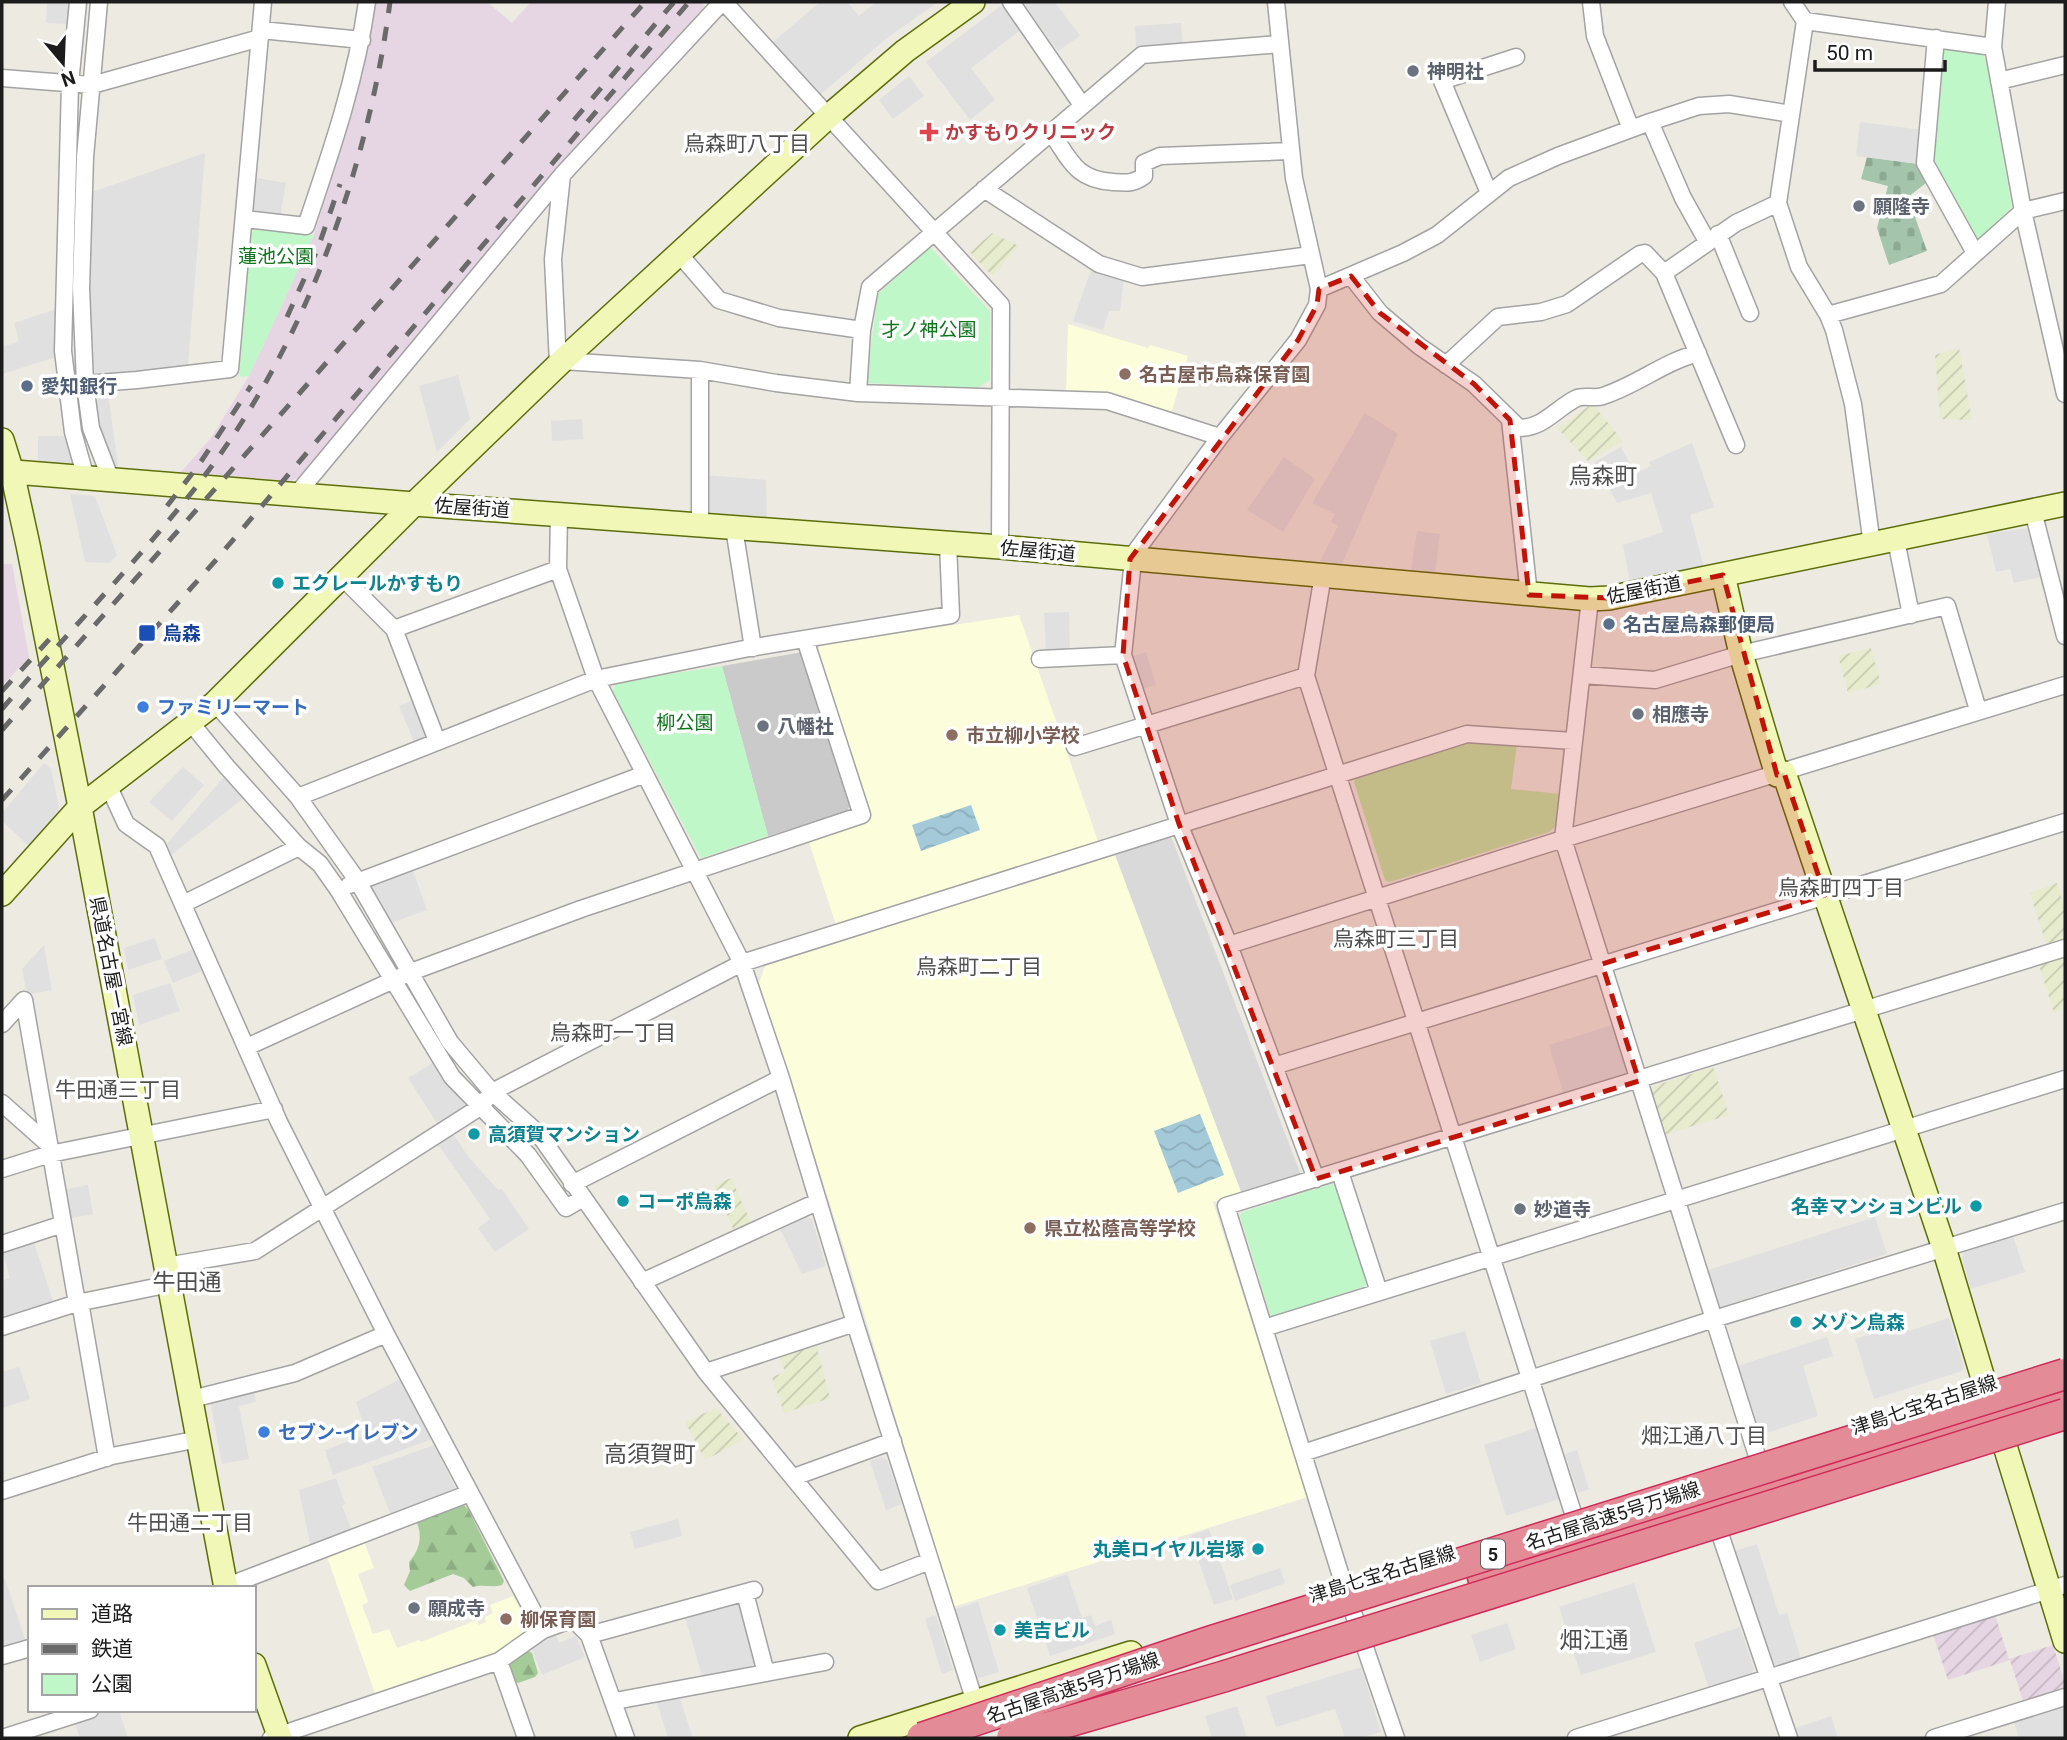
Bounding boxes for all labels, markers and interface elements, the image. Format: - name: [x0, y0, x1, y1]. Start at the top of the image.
- north arrow: [28, 28, 98, 98]
- scale bar: [1815, 28, 1944, 72]
- text: 50 m: [1826, 41, 1873, 65]
- place label: 神明社: [1427, 60, 1484, 83]
- marker: 神明社: [1405, 63, 1421, 79]
- text: N: [58, 66, 78, 92]
- place label: かすもりクリニック: [945, 121, 1116, 144]
- marker: かすもりクリニック: [919, 122, 939, 142]
- district label: 烏森町八丁目: [684, 132, 810, 156]
- place label: 願隆寺: [1873, 195, 1930, 218]
- marker: 願隆寺: [1851, 198, 1867, 214]
- park label: 蓮池公園: [238, 245, 314, 268]
- park label: 才ノ神公園: [881, 318, 977, 341]
- place label: 名古屋市烏森保育園: [1139, 363, 1310, 386]
- marker: 名古屋市烏森保育園: [1117, 366, 1133, 382]
- place label: 愛知銀行: [41, 375, 117, 398]
- marker: 愛知銀行: [19, 378, 35, 394]
- district label: 烏森町: [1569, 463, 1638, 490]
- street label: 佐屋街道: [433, 494, 511, 522]
- street label: 佐屋街道: [999, 536, 1077, 566]
- street label: 佐屋街道: [1604, 571, 1684, 609]
- place label: エクレールかすもり: [292, 572, 463, 595]
- marker: エクレールかすもり: [270, 575, 286, 591]
- place label: 名古屋烏森郵便局: [1623, 613, 1775, 636]
- marker: 名古屋烏森郵便局: [1601, 616, 1617, 632]
- place label: 烏森: [163, 622, 201, 645]
- marker: 烏森: [137, 623, 157, 643]
- place label: ファミリーマート: [157, 696, 309, 719]
- marker: ファミリーマート: [135, 699, 151, 715]
- place label: 相應寺: [1652, 703, 1709, 726]
- marker: 相應寺: [1630, 706, 1646, 722]
- park label: 柳公園: [656, 711, 714, 734]
- place label: 八幡社: [777, 715, 834, 738]
- marker: 八幡社: [755, 718, 771, 734]
- place label: 市立柳小学校: [966, 724, 1080, 747]
- marker: 市立柳小学校: [944, 727, 960, 743]
- district label: 烏森町四丁目: [1778, 876, 1904, 900]
- street label: 県道名古屋一宮線: [85, 894, 137, 1048]
- district label: 烏森町三丁目: [1333, 927, 1459, 951]
- district label: 烏森町二丁目: [916, 955, 1042, 979]
- district label: 烏森町一丁目: [550, 1021, 676, 1045]
- district label: 牛田通三丁目: [55, 1078, 181, 1102]
- place label: 高須賀マンション: [488, 1123, 640, 1146]
- marker: 高須賀マンション: [466, 1126, 482, 1142]
- place label: コーポ烏森: [637, 1190, 732, 1213]
- marker: コーポ烏森: [615, 1193, 631, 1209]
- place label: 名幸マンションビル: [1791, 1195, 1962, 1218]
- place label: 妙道寺: [1534, 1198, 1591, 1221]
- marker: 名幸マンションビル: [1968, 1198, 1984, 1214]
- marker: 妙道寺: [1512, 1201, 1528, 1217]
- place label: 県立松蔭高等学校: [1044, 1217, 1196, 1240]
- marker: 県立松蔭高等学校: [1022, 1220, 1038, 1236]
- district label: 牛田通: [153, 1269, 222, 1296]
- place label: メゾン烏森: [1810, 1311, 1905, 1334]
- marker: メゾン烏森: [1788, 1314, 1804, 1330]
- street label: 津島七宝名古屋線: [1848, 1371, 2000, 1439]
- place label: セブン-イレブン: [278, 1421, 419, 1444]
- marker: セブン-イレブン: [256, 1424, 272, 1440]
- district label: 畑江通八丁目: [1641, 1424, 1767, 1448]
- district label: 高須賀町: [604, 1441, 696, 1468]
- street label: 名古屋高速5号万場線: [1523, 1477, 1703, 1555]
- district label: 牛田通二丁目: [127, 1511, 253, 1535]
- place label: 丸美ロイヤル岩塚: [1093, 1538, 1244, 1561]
- road number: 5: [1481, 1540, 1505, 1568]
- marker: 丸美ロイヤル岩塚: [1250, 1541, 1266, 1557]
- street label: 津島七宝名古屋線: [1306, 1541, 1458, 1607]
- legend: [28, 1586, 256, 1712]
- place label: 願成寺: [428, 1597, 485, 1620]
- marker: 願成寺: [406, 1600, 422, 1616]
- text: 道路: [91, 1602, 133, 1626]
- place label: 柳保育園: [520, 1608, 596, 1631]
- marker: 柳保育園: [498, 1611, 514, 1627]
- place label: 美吉ビル: [1014, 1619, 1090, 1642]
- marker: 美吉ビル: [992, 1622, 1008, 1638]
- district label: 畑江通: [1560, 1627, 1629, 1654]
- text: 鉄道: [91, 1637, 133, 1661]
- street label: 名古屋高速5号万場線: [983, 1648, 1163, 1728]
- text: 公園: [91, 1672, 133, 1696]

